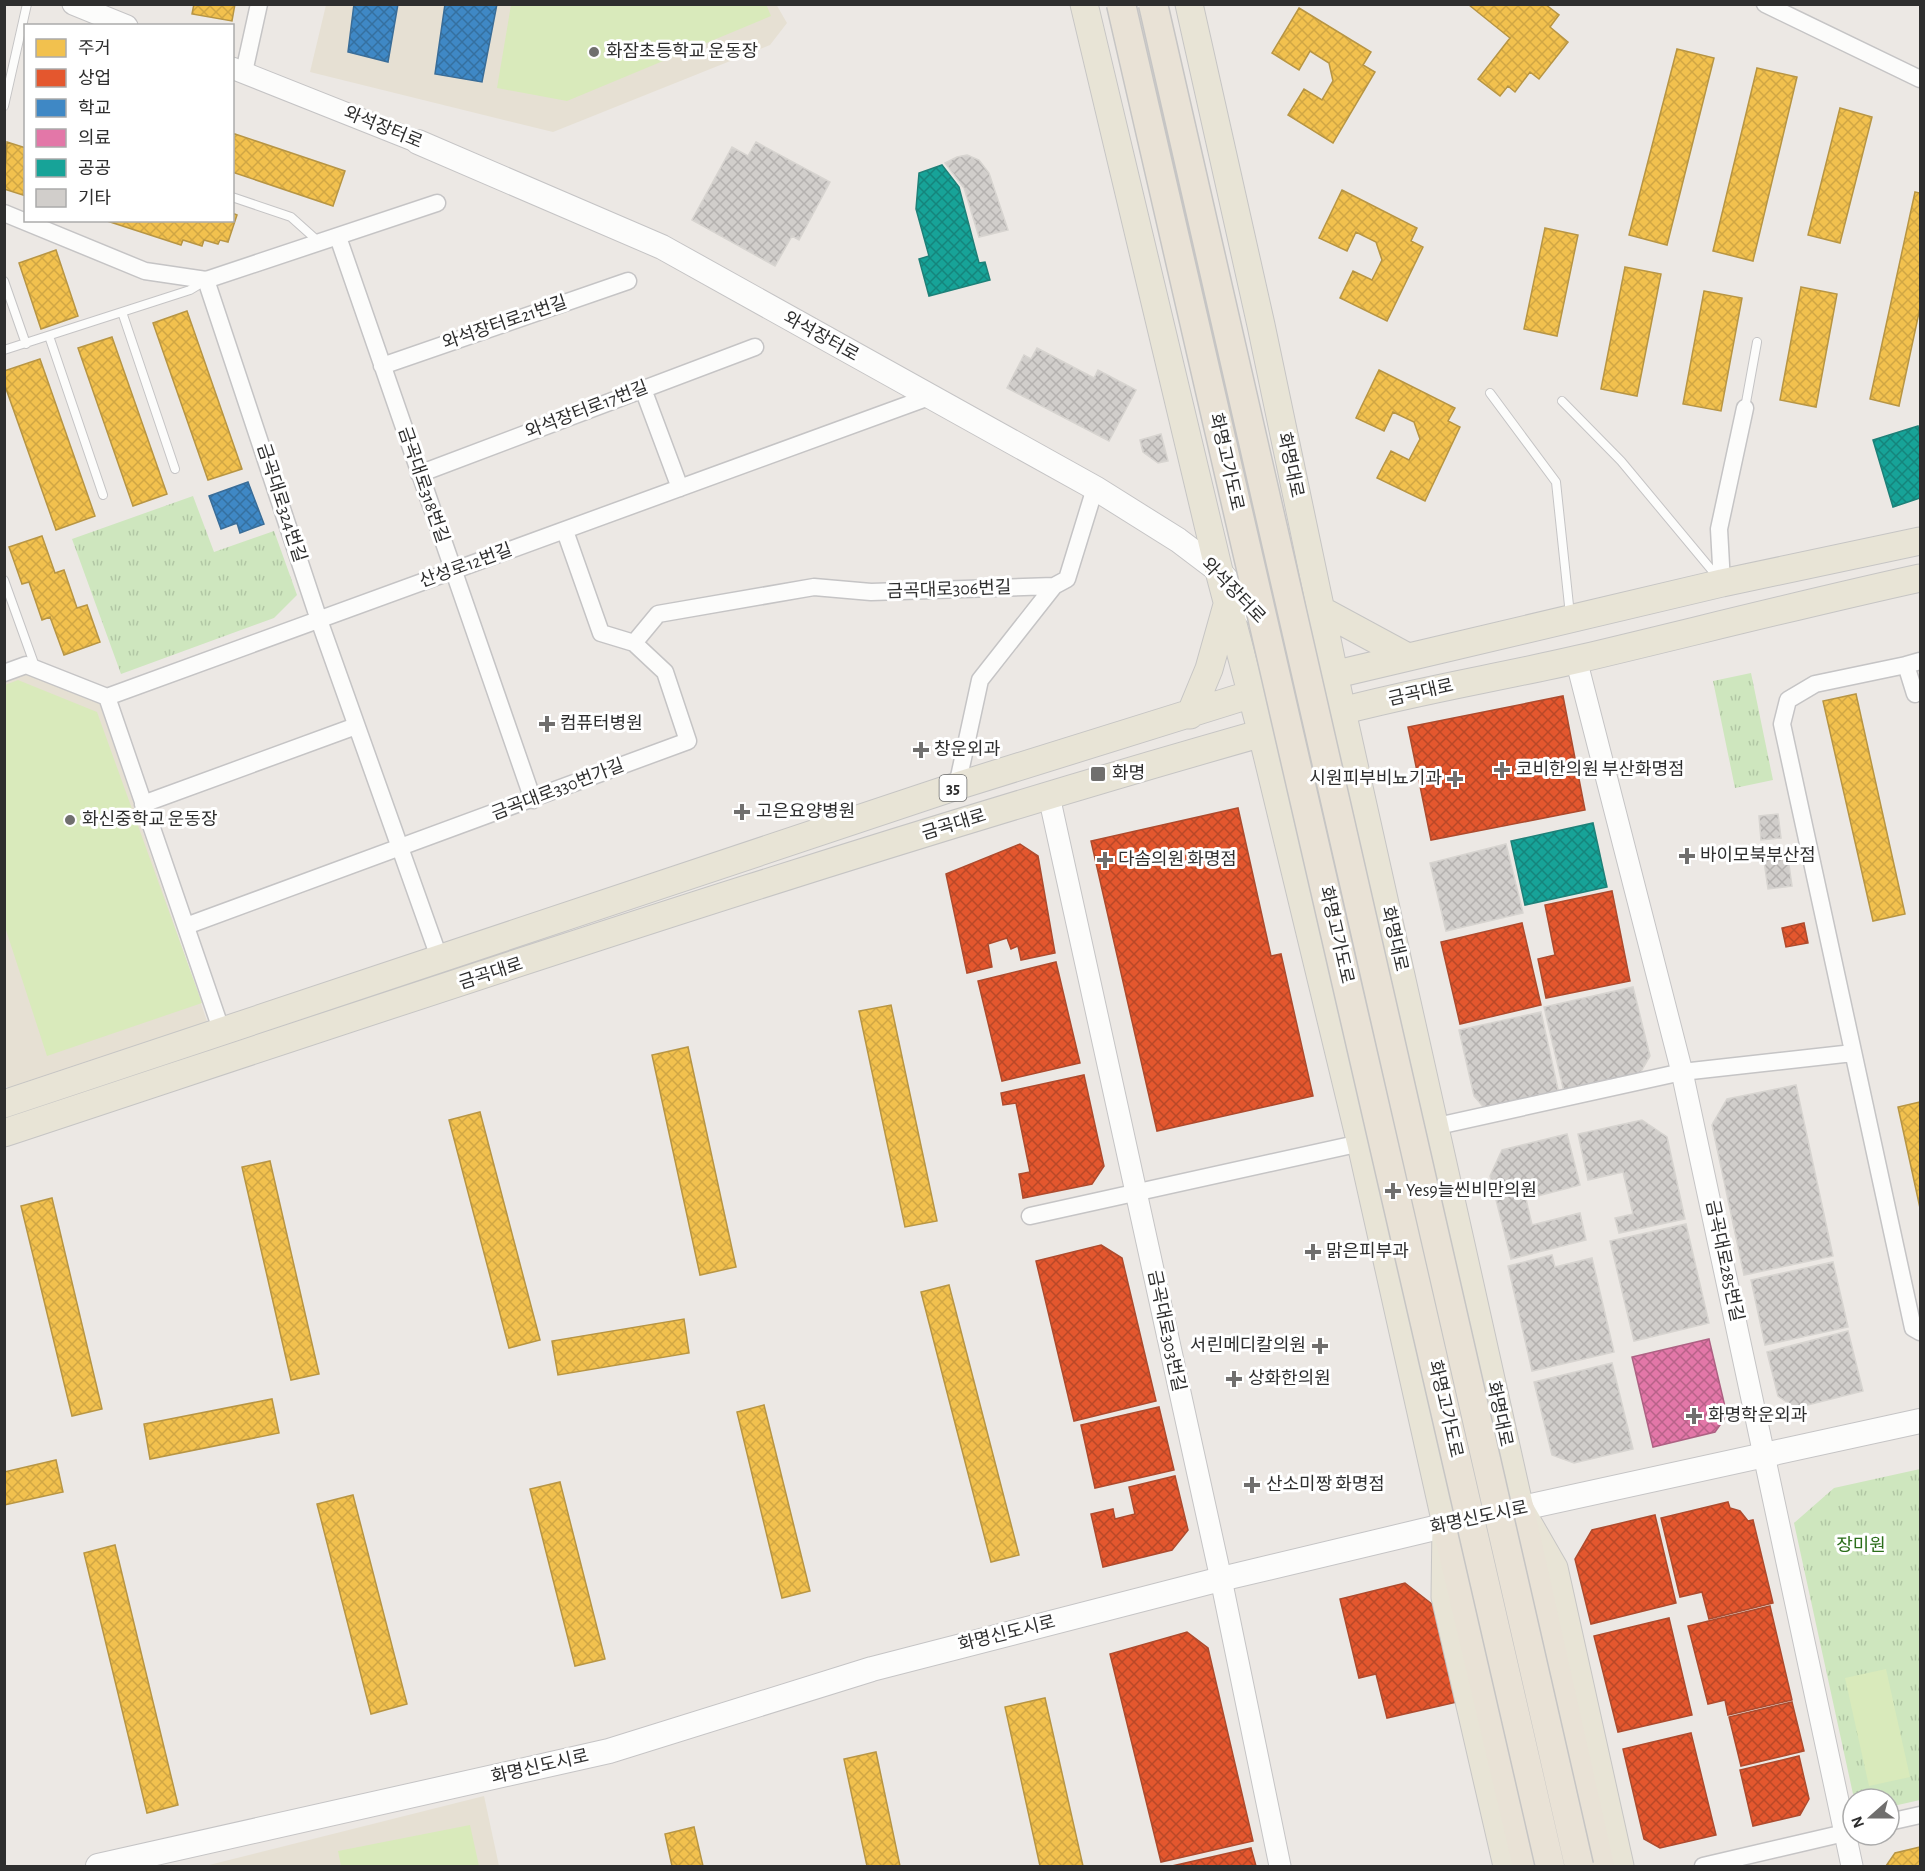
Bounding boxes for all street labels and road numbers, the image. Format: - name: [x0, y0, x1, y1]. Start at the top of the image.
- street label: 와석장터로: [341, 102, 426, 152]
- street label: 와석장터로21번길: [440, 291, 570, 353]
- street label: 와석장터로: [780, 307, 863, 365]
- street label: 와석장터로17번길: [523, 377, 651, 442]
- street label: 화명고가도로: [1206, 411, 1247, 512]
- street label: 금곡대로318번길: [395, 424, 452, 545]
- street label: 화명대로: [1274, 431, 1307, 499]
- street label: 금곡대로324번길: [253, 441, 310, 565]
- street label: 산성로12번길: [417, 540, 515, 591]
- street label: 와석장터로: [1198, 554, 1270, 627]
- street label: 금곡대로306번길: [886, 578, 1012, 601]
- street label: 금곡대로: [1386, 676, 1455, 709]
- street label: 금곡대로330번가길: [489, 756, 627, 824]
- road number: 35: [940, 775, 966, 801]
- street label: 금곡대로: [919, 806, 988, 843]
- street label: 화명고가도로: [1316, 884, 1357, 985]
- street label: 화명대로: [1378, 904, 1411, 973]
- street label: 금곡대로: [456, 954, 525, 993]
- street label: 금곡대로285번길: [1702, 1198, 1747, 1323]
- street label: 금곡대로303번길: [1144, 1268, 1189, 1393]
- street label: 화명고가도로: [1425, 1358, 1466, 1459]
- street label: 화명대로: [1483, 1380, 1516, 1448]
- street label: 화명신도시로: [1428, 1497, 1529, 1537]
- street label: 화명신도시로: [956, 1611, 1057, 1655]
- street label: 화명신도시로: [489, 1745, 590, 1787]

